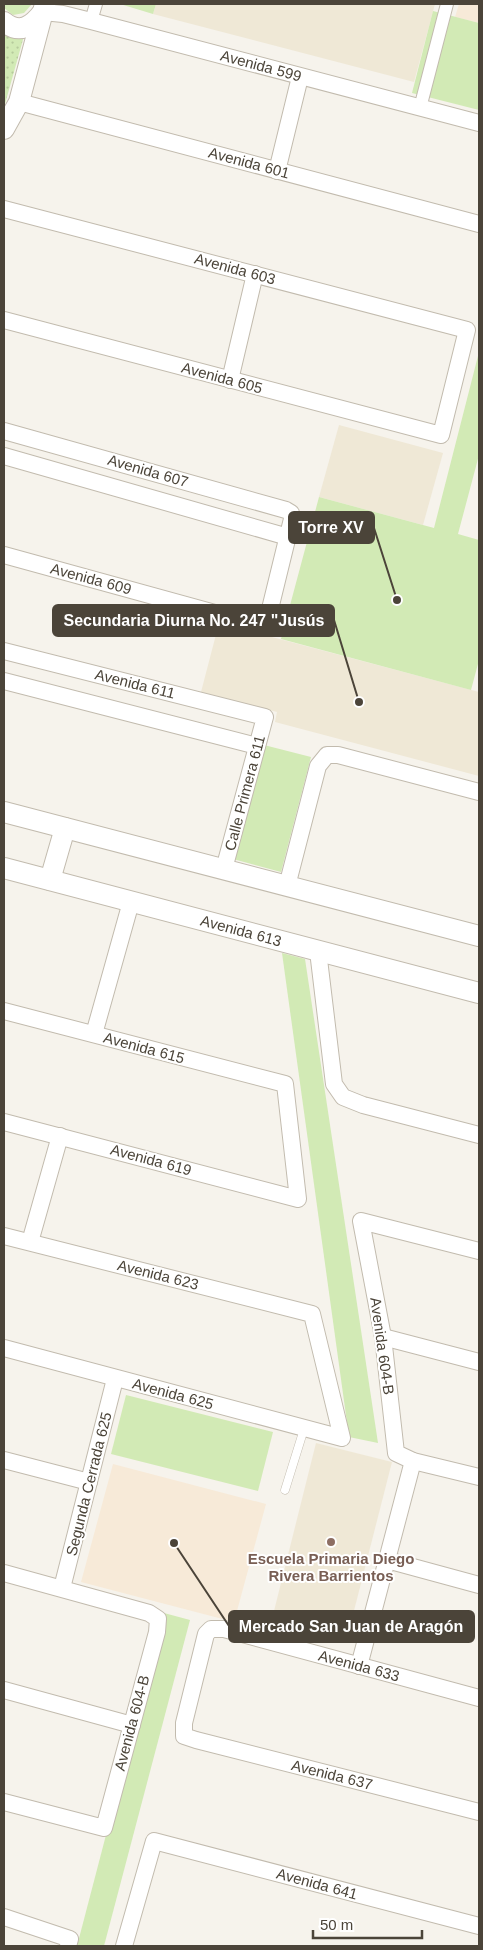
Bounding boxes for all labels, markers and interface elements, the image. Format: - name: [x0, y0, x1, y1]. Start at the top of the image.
- street label: Avenida 599: [219, 47, 303, 84]
- street label: Avenida 601: [207, 144, 291, 181]
- street label: Avenida 603: [193, 250, 277, 287]
- street label: Avenida 605: [180, 359, 264, 396]
- street label: Avenida 607: [106, 451, 190, 490]
- callout: Torre XV: [289, 512, 374, 543]
- text: Torre XV: [298, 519, 364, 536]
- street label: Avenida 609: [49, 560, 133, 597]
- callout: Secundaria Diurna No. 247 "Jusús: [53, 605, 334, 636]
- text: Secundaria Diurna No. 247 "Jusús: [63, 612, 325, 629]
- street label: Avenida 611: [93, 665, 177, 702]
- street label: Calle Primera 611: [221, 733, 268, 853]
- street label: Avenida 613: [199, 912, 283, 949]
- street label: Avenida 615: [102, 1029, 186, 1066]
- street label: Avenida 619: [109, 1141, 193, 1178]
- street label: Avenida 623: [116, 1256, 201, 1293]
- street label: Avenida 604-B: [367, 1296, 398, 1396]
- street label: Avenida 625: [131, 1375, 215, 1412]
- street label: Segunda Cerrada 625: [62, 1410, 115, 1558]
- marker: Escuela Primaria Diego Rivera Barrientos: [325, 1536, 337, 1548]
- place label: Escuela Primaria Diego Rivera Barrientos: [248, 1550, 414, 1584]
- callout: Mercado San Juan de Aragón: [229, 1611, 474, 1642]
- text: Mercado San Juan de Aragón: [239, 1618, 463, 1635]
- street label: Avenida 633: [317, 1647, 401, 1684]
- street label: Avenida 604-B: [111, 1673, 152, 1772]
- street label: Avenida 637: [290, 1756, 375, 1793]
- street label: Avenida 641: [275, 1865, 359, 1902]
- scale bar: [313, 1908, 422, 1940]
- text: 50 m: [320, 1916, 353, 1933]

